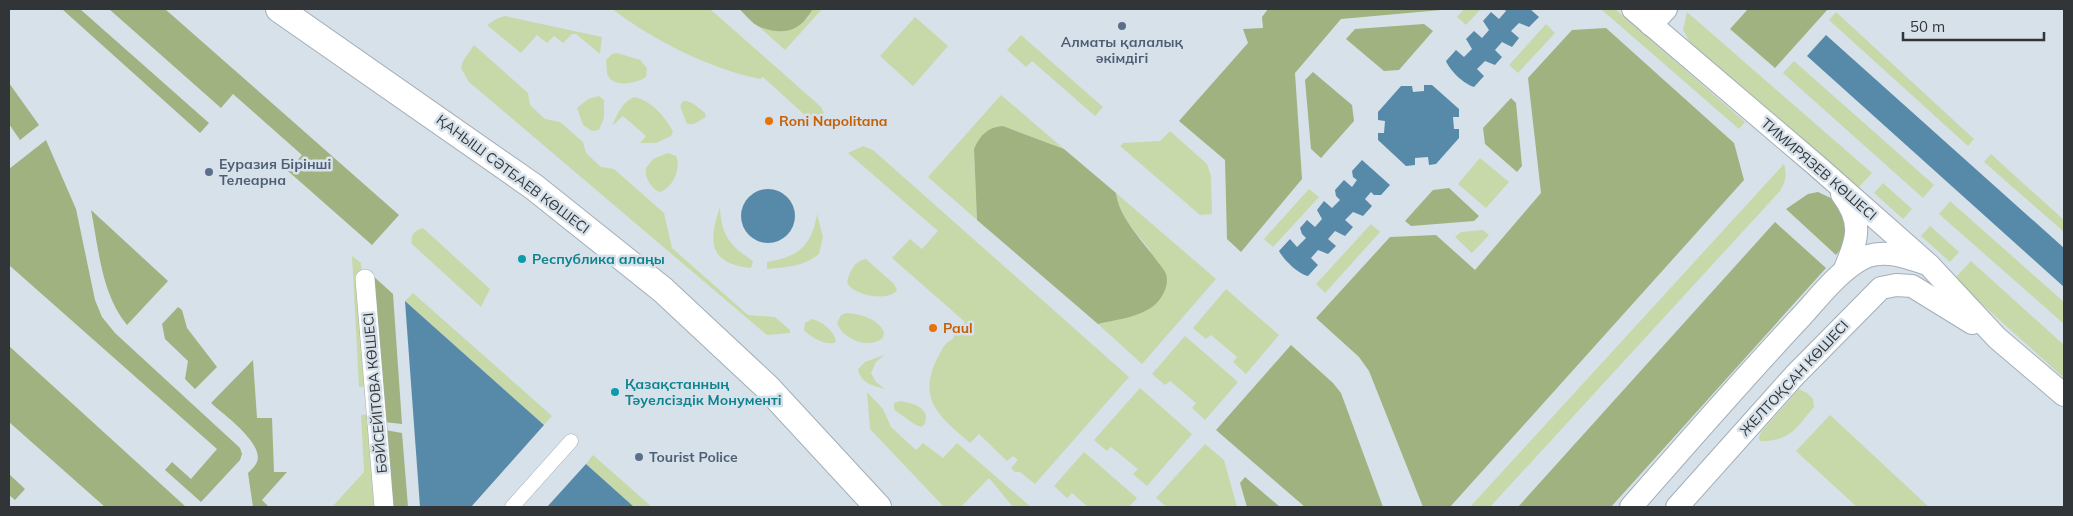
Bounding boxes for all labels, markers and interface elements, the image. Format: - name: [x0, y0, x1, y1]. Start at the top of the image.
- scale bar: [1903, 10, 2044, 42]
- text: 50 m: [1910, 17, 1945, 36]
- marker: Алматы қалалық әкімдігі: [1116, 20, 1128, 32]
- place label: Алматы қалалық әкімдігі: [1061, 33, 1184, 67]
- street label: ҚАНЫШ СӘТБАЕВ КӨШЕСІ: [433, 111, 593, 237]
- place label: Roni Napolitana: [779, 112, 888, 130]
- street label: ТИМИРЯЗЕВ КӨШЕСІ: [1758, 114, 1880, 224]
- marker: Roni Napolitana: [763, 115, 775, 127]
- place label: Еуразия Бірінші Телеарна: [219, 155, 331, 189]
- marker: Еуразия Бірінші Телеарна: [203, 166, 215, 178]
- place label: Республика алаңы: [532, 250, 665, 268]
- marker: Республика алаңы: [516, 253, 528, 265]
- street label: БӘЙСЕЙІТОВА КӨШЕСІ: [359, 312, 391, 474]
- street label: ЖЕЛТОҚСАН КӨШЕСІ: [1736, 316, 1852, 440]
- place label: Paul: [943, 319, 973, 337]
- marker: Paul: [927, 322, 939, 334]
- place label: Қазақстанның Тәуелсіздік Монументі: [625, 375, 782, 409]
- marker: Қазақстанның Тәуелсіздік Монументі: [609, 386, 621, 398]
- place label: Tourist Police: [649, 448, 738, 466]
- marker: Tourist Police: [633, 451, 645, 463]

